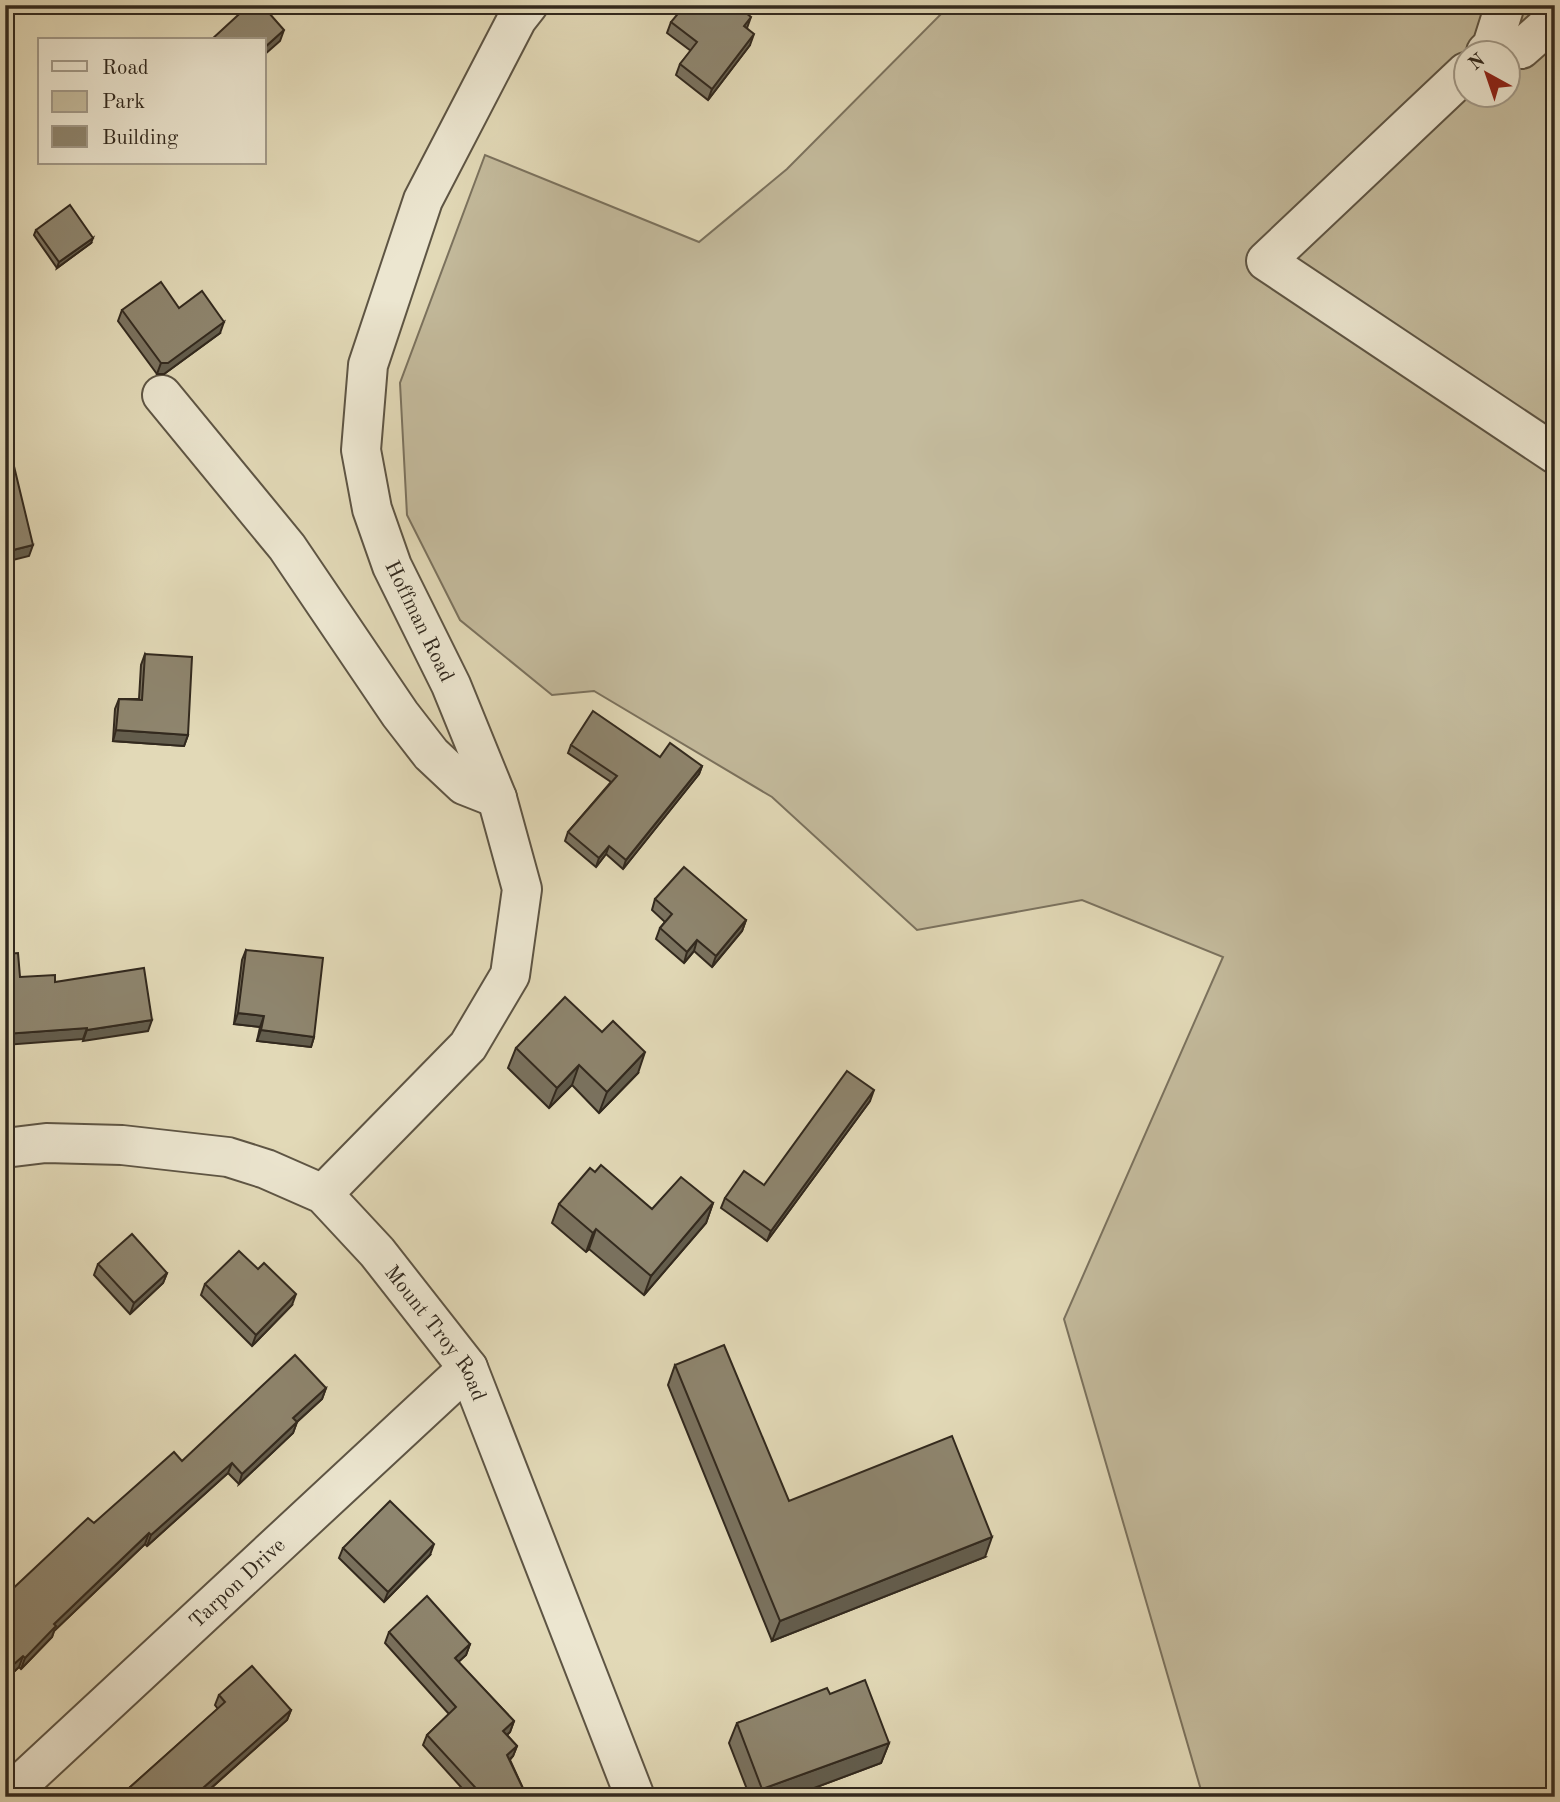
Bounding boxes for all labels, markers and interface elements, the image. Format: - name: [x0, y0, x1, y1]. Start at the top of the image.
- legend: [38, 38, 266, 164]
- north arrow: [1452, 38, 1522, 108]
- text: N: [1466, 51, 1490, 75]
- text: Road: [102, 58, 149, 79]
- text: Park: [102, 92, 145, 113]
- text: Building: [102, 128, 179, 149]
- street label: Hoffman Road: [380, 558, 457, 686]
- street label: Mount Troy Road: [380, 1262, 489, 1404]
- street label: Tarpon Drive: [186, 1535, 290, 1633]

